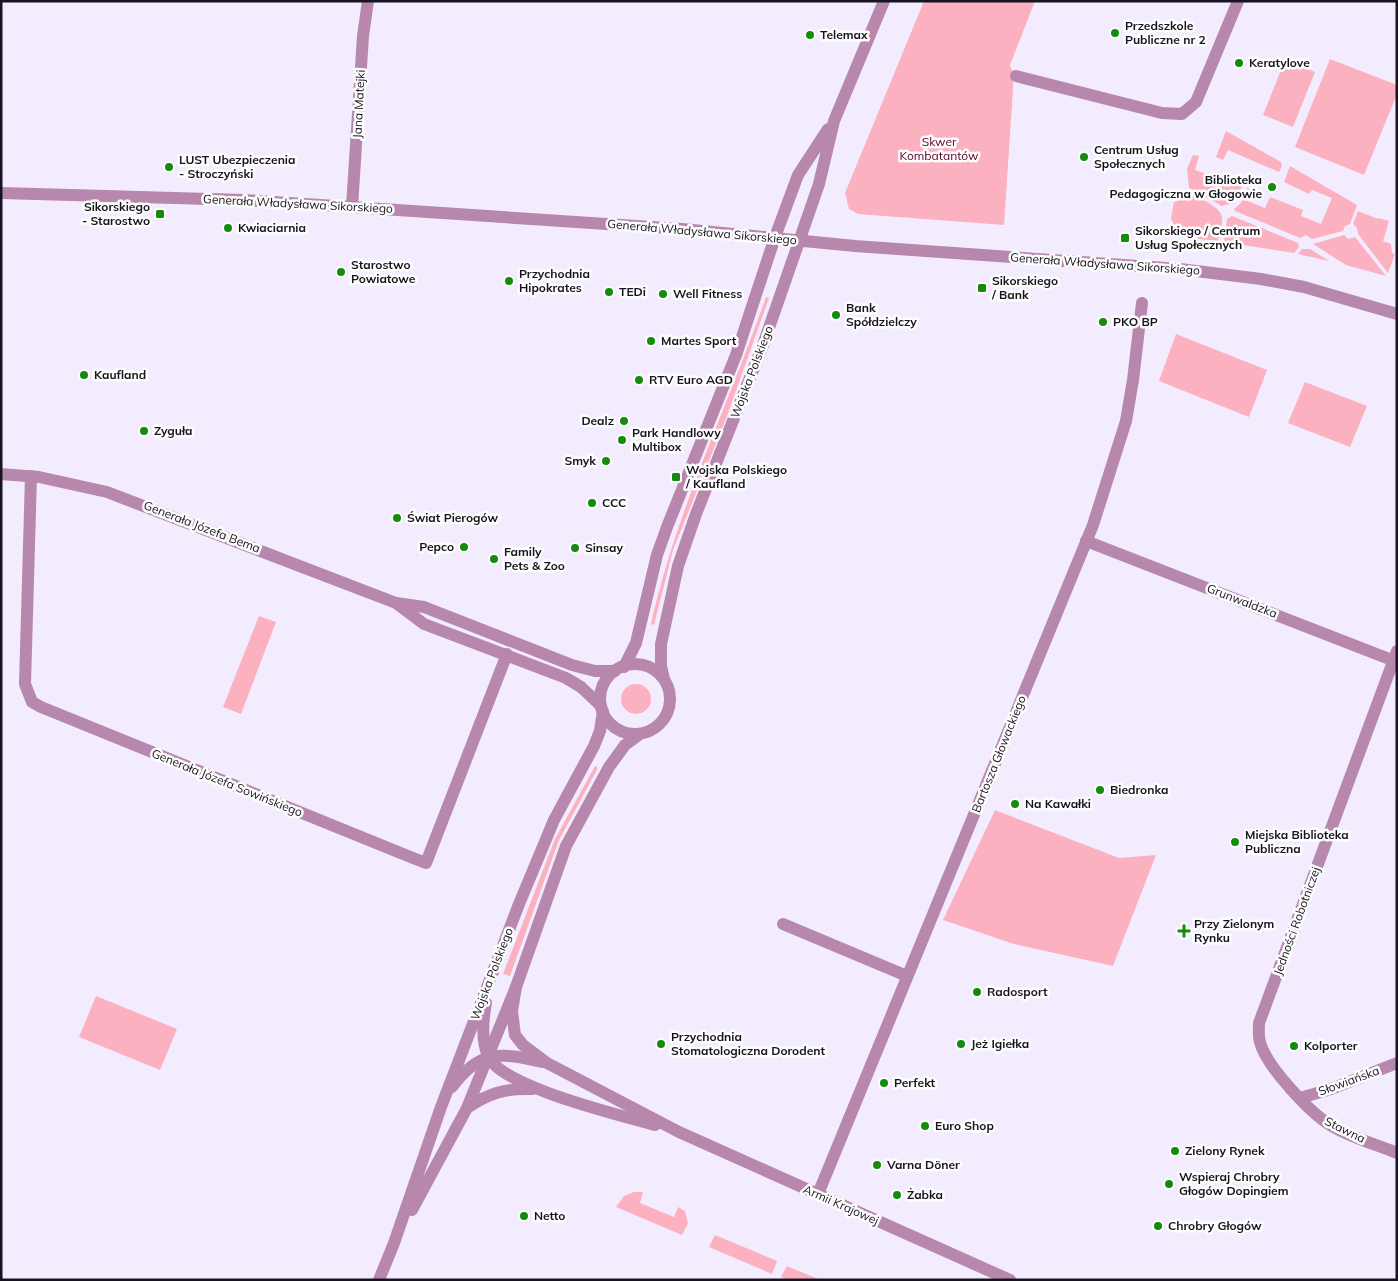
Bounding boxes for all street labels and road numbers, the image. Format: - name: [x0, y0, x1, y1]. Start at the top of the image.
- street label: Jana Matejki: [349, 69, 368, 139]
- street label: Generała Władysława Sikorskiego: [203, 191, 393, 216]
- street label: Generała Władysława Sikorskiego: [607, 216, 798, 247]
- street label: Generała Władysława Sikorskiego: [1010, 249, 1201, 278]
- street label: Wojska Polskiego: [727, 323, 776, 420]
- street label: Generała Józefa Bema: [142, 497, 263, 556]
- street label: Grunwaldzka: [1205, 580, 1279, 621]
- street label: Bartosza Głowackiego: [968, 693, 1029, 815]
- street label: Generała Józefa Sowińskiego: [150, 745, 305, 820]
- street label: Jedności Robotniczej: [1270, 865, 1323, 977]
- street label: Wojska Polskiego: [467, 925, 516, 1022]
- street label: Słowiańska: [1316, 1063, 1381, 1099]
- street label: Stawna: [1322, 1113, 1368, 1146]
- street label: Armii Krajowej: [801, 1181, 881, 1228]

